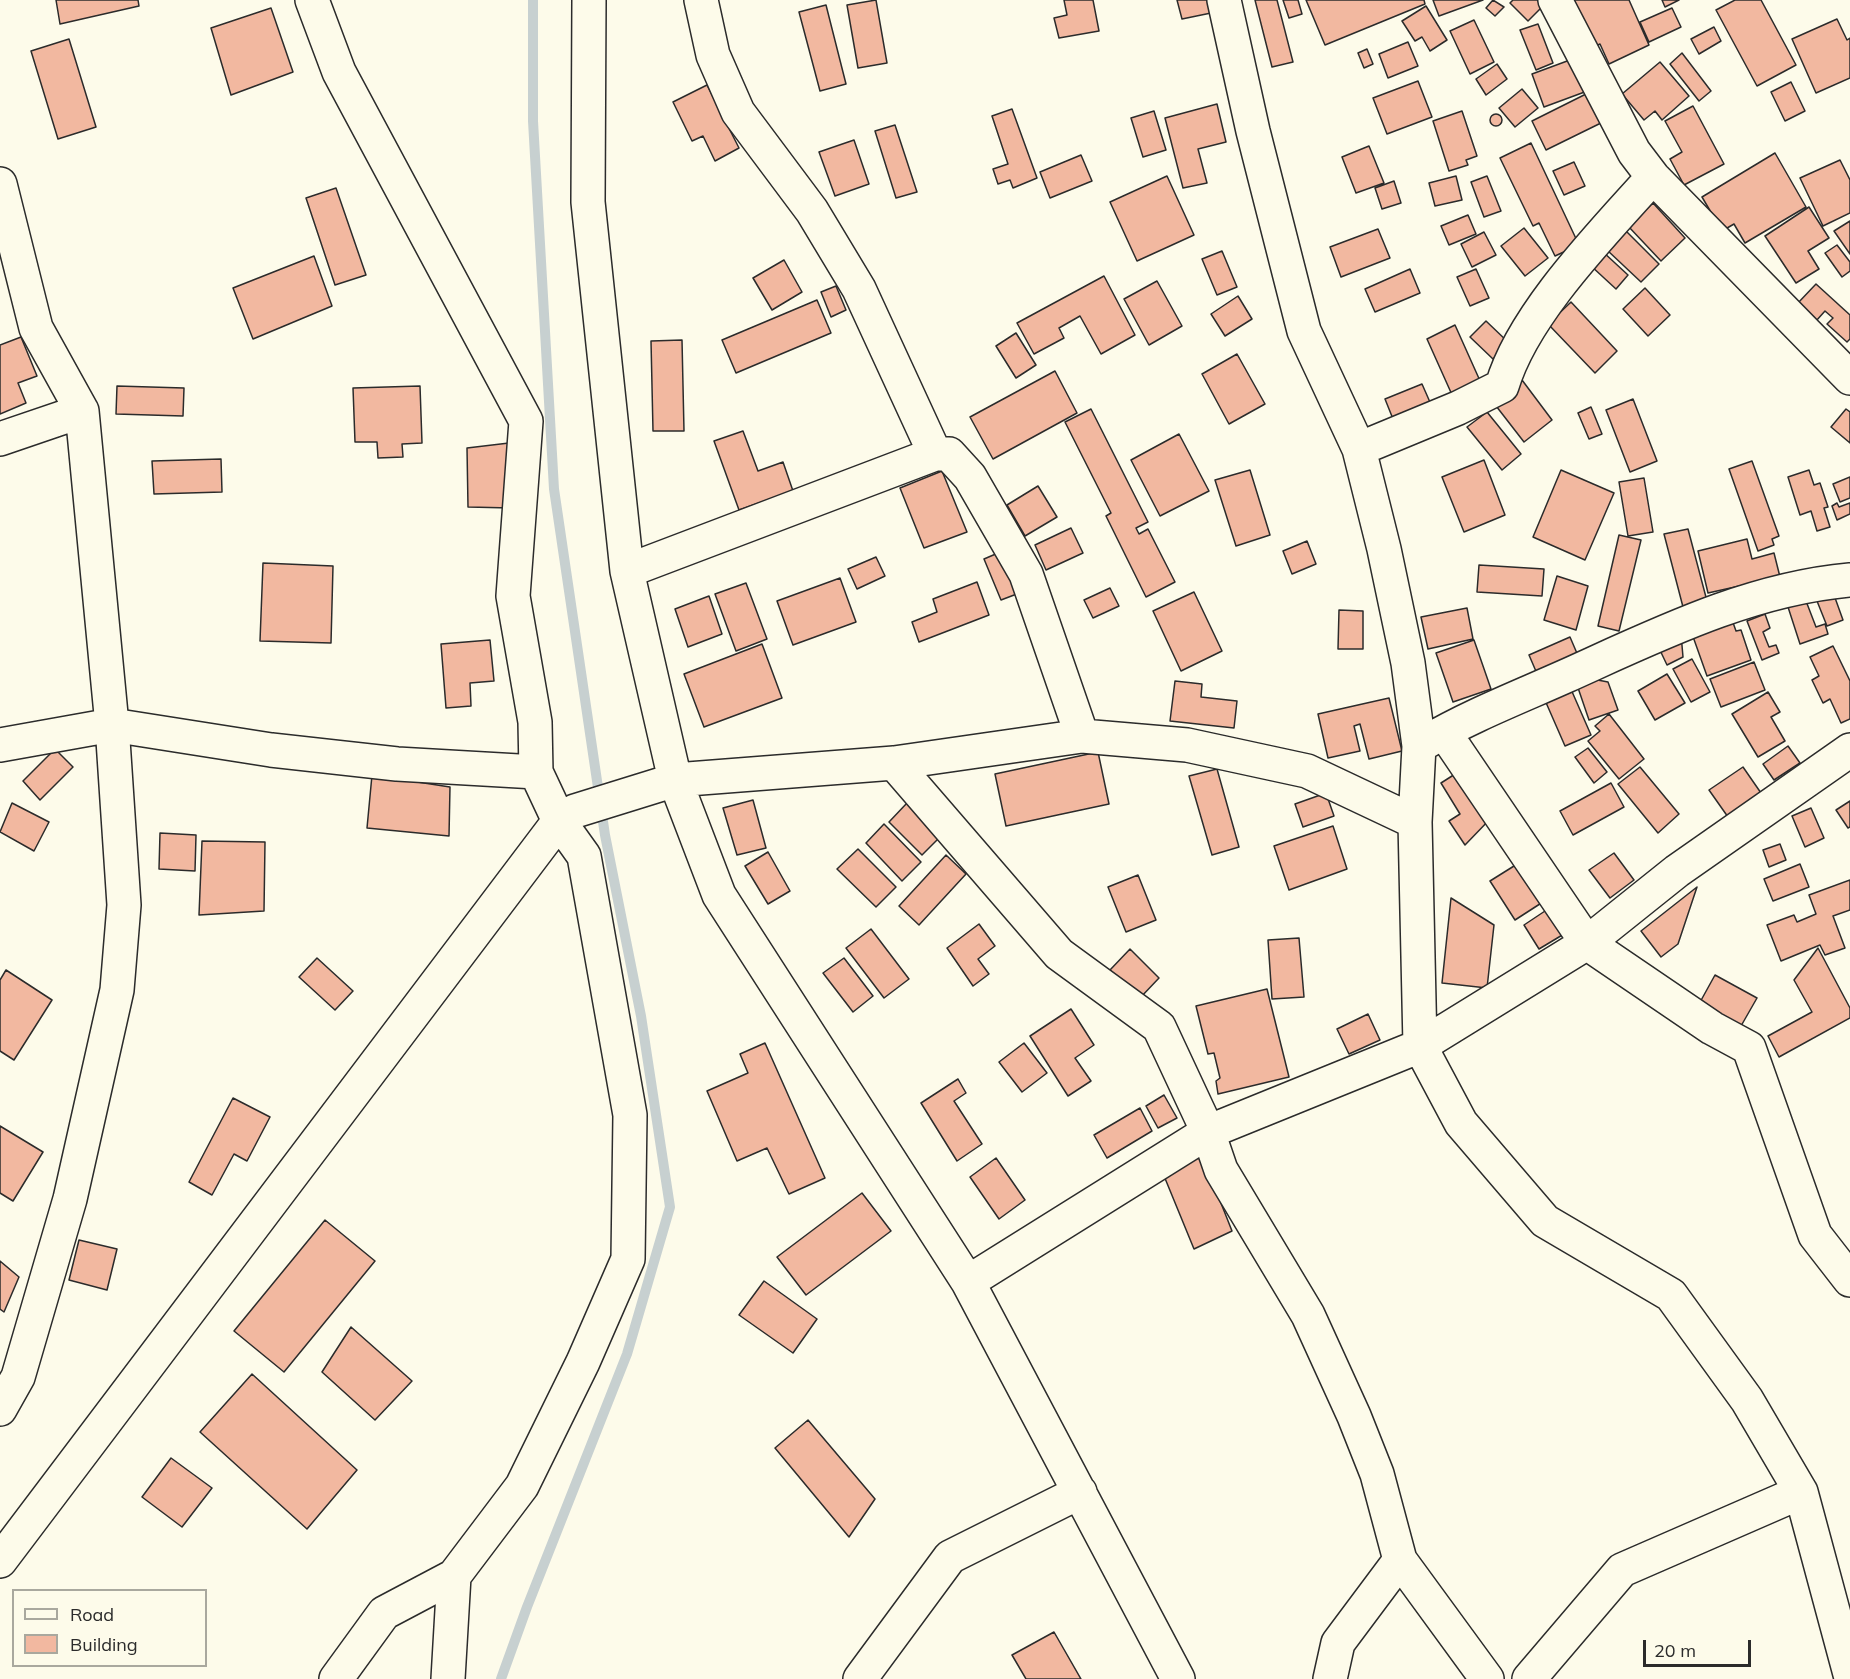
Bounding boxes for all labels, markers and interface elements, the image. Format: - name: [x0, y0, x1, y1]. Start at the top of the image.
- legend: [12, 1589, 207, 1667]
- text: Road: [70, 1603, 114, 1626]
- scale bar: [1646, 1628, 1754, 1666]
- text: Building: [70, 1633, 138, 1656]
- text: 20 m: [1654, 1639, 1696, 1662]

